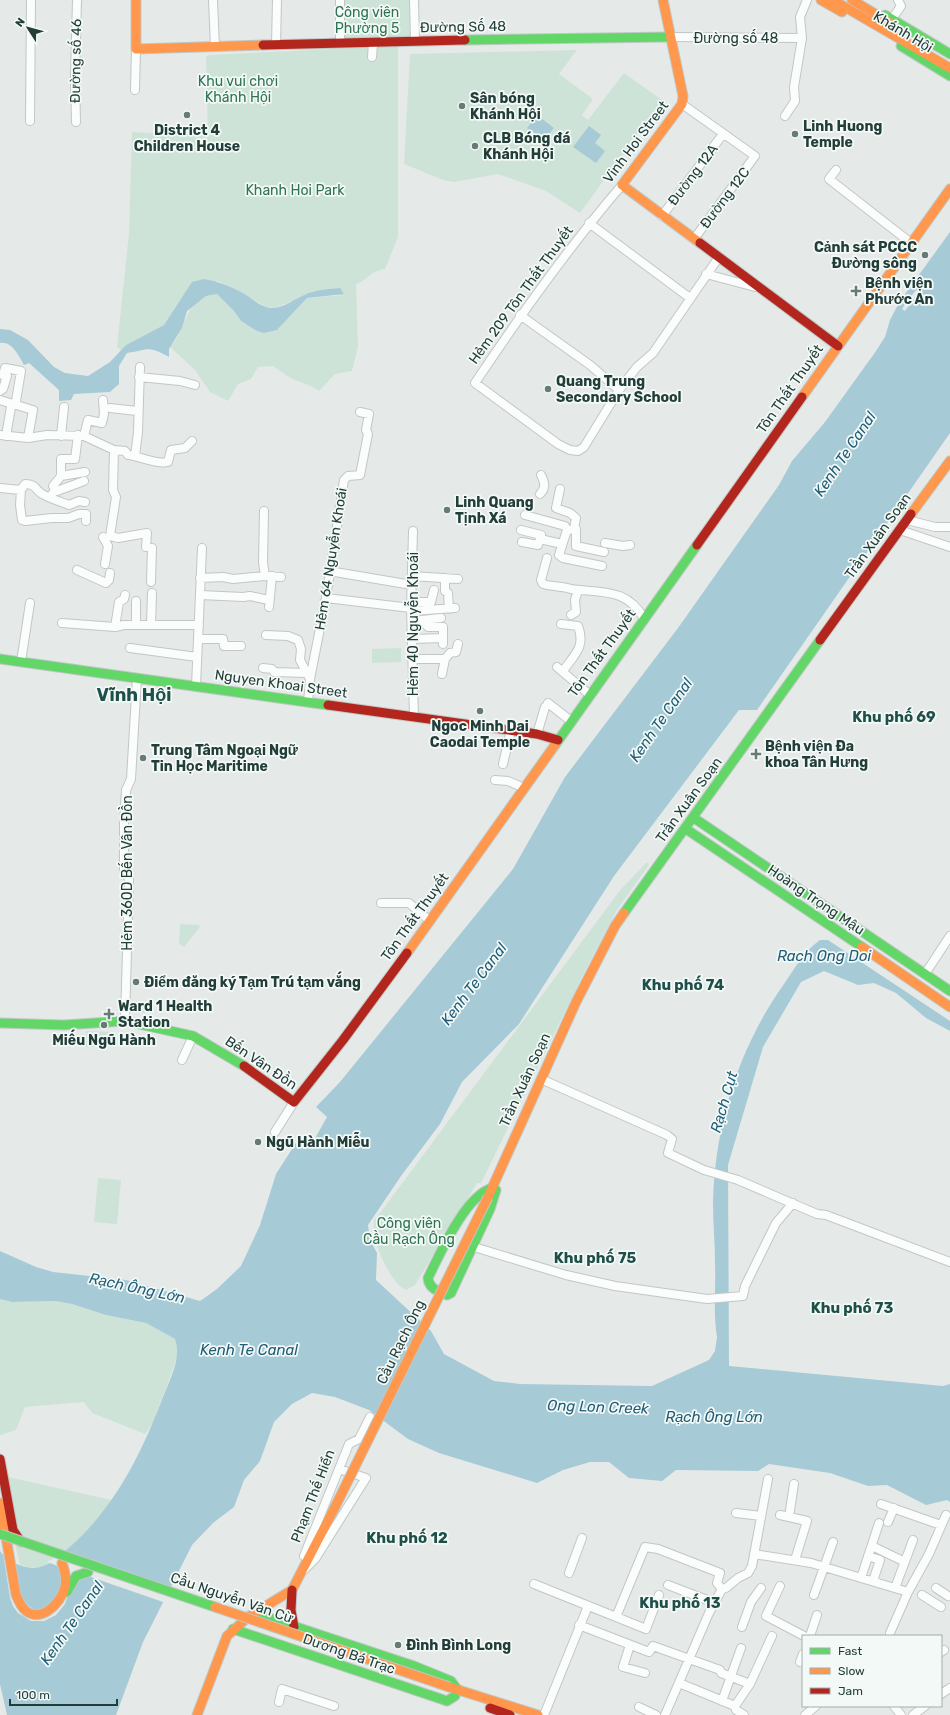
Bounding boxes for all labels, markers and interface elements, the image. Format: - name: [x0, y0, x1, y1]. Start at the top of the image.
- park label: Công viên Phường 5: [335, 4, 399, 37]
- north arrow: [8, 8, 48, 48]
- street label: Khánh Hội: [870, 8, 936, 56]
- text: N: [13, 15, 28, 29]
- street label: Đường Số 48: [420, 17, 506, 36]
- street label: Đường số 46: [66, 19, 85, 103]
- street label: Đường số 48: [694, 29, 778, 47]
- park label: Khu vui chơi Khánh Hội: [198, 73, 278, 106]
- place label: Sân bóng Khánh Hội: [470, 90, 541, 123]
- street label: Vinh Hoi Street: [600, 97, 673, 186]
- marker: Sân bóng Khánh Hội: [457, 101, 467, 111]
- marker: District 4 Children House: [182, 110, 192, 120]
- place label: Linh Huong Temple: [803, 118, 882, 151]
- place label: District 4 Children House: [134, 122, 240, 155]
- marker: Linh Huong Temple: [790, 129, 800, 139]
- place label: CLB Bóng đá Khánh Hội: [483, 130, 570, 163]
- marker: CLB Bóng đá Khánh Hội: [470, 141, 480, 151]
- street label: Đường 12A: [664, 141, 722, 209]
- street label: Đường 12C: [697, 164, 753, 232]
- park label: Khanh Hoi Park: [245, 182, 345, 199]
- street label: Hẻm 209 Tôn Thất Thuyết: [464, 222, 577, 367]
- place label: Cảnh sát PCCC Đường sông: [814, 239, 917, 272]
- marker: Cảnh sát PCCC Đường sông: [920, 250, 930, 260]
- place label: Bệnh viện Phước An: [865, 275, 934, 308]
- marker: Bệnh viện Phước An: [850, 285, 862, 297]
- street label: Tôn Thất Thuyết: [752, 340, 827, 437]
- place label: Quang Trung Secondary School: [556, 373, 682, 406]
- marker: Quang Trung Secondary School: [543, 384, 553, 394]
- water label: Kenh Te Canal: [810, 408, 880, 500]
- street label: Hẻm 64 Nguyễn Khoái: [310, 486, 351, 631]
- street label: Trần Xuân Soạn: [841, 489, 915, 582]
- place label: Linh Quang Tịnh Xá: [455, 494, 534, 527]
- marker: Linh Quang Tịnh Xá: [442, 505, 452, 515]
- street label: Hẻm 40 Nguyễn Khoái: [404, 552, 422, 696]
- street label: Tôn Thất Thuyết: [564, 605, 640, 700]
- street label: Nguyen Khoai Street: [214, 666, 349, 702]
- water label: Kenh Te Canal: [626, 674, 697, 765]
- district label: Vĩnh Hội: [97, 684, 171, 706]
- marker: Ngoc Minh Dai Caodai Temple: [475, 706, 485, 716]
- district label: Khu phố 69: [852, 707, 936, 726]
- place label: Ngoc Minh Dai Caodai Temple: [430, 718, 530, 751]
- place label: Bệnh viện Đa khoa Tân Hưng: [765, 738, 868, 771]
- place label: Trung Tâm Ngoại Ngữ Tin Học Maritime: [151, 742, 299, 775]
- marker: Bệnh viện Đa khoa Tân Hưng: [750, 748, 762, 760]
- marker: Trung Tâm Ngoại Ngữ Tin Học Maritime: [138, 753, 148, 763]
- street label: Trần Xuân Soạn: [652, 753, 726, 846]
- street label: Hẻm 360D Bến Vân Đồn: [118, 795, 136, 951]
- street label: Hoàng Trọng Mậu: [764, 861, 868, 939]
- street label: Tôn Thất Thuyết: [377, 869, 453, 964]
- water label: Kenh Te Canal: [437, 939, 511, 1029]
- water label: Rach Ong Doi: [777, 947, 871, 965]
- place label: Điểm đăng ký Tạm Trú tạm vắng: [144, 971, 361, 991]
- district label: Khu phố 74: [642, 975, 724, 994]
- marker: Điểm đăng ký Tạm Trú tạm vắng: [131, 977, 141, 987]
- place label: Ward 1 Health Station: [118, 998, 212, 1031]
- marker: Ward 1 Health Station: [103, 1008, 115, 1020]
- marker: Miếu Ngũ Hành: [99, 1020, 109, 1030]
- place label: Miếu Ngũ Hành: [52, 1029, 156, 1049]
- street label: Trần Xuân Soạn: [495, 1030, 554, 1130]
- street label: Bến Vân Đồn: [222, 1032, 301, 1093]
- water label: Rạch Cụt: [707, 1069, 741, 1135]
- place label: Ngũ Hành Miễu: [266, 1132, 370, 1151]
- marker: Ngũ Hành Miễu: [253, 1137, 263, 1147]
- park label: Công viên Cầu Rạch Ông: [363, 1215, 455, 1248]
- district label: Khu phố 75: [554, 1248, 636, 1267]
- water label: Rạch Ông Lớn: [87, 1269, 187, 1307]
- street label: Cầu Rạch Ông: [372, 1297, 429, 1387]
- district label: Khu phố 73: [811, 1298, 893, 1317]
- water label: Kenh Te Canal: [200, 1341, 298, 1359]
- water label: Ong Lon Creek: [547, 1396, 649, 1418]
- water label: Rạch Ông Lớn: [665, 1408, 763, 1426]
- street label: Phạm Thế Hiển: [287, 1447, 339, 1545]
- district label: Khu phố 12: [366, 1528, 448, 1547]
- street label: Cầu Nguyễn Văn Cừ: [168, 1568, 296, 1627]
- water label: Kenh Te Canal: [37, 1577, 108, 1668]
- district label: Khu phố 13: [639, 1593, 721, 1612]
- street label: Dương Bá Trạc: [301, 1630, 398, 1678]
- legend: [802, 1635, 942, 1707]
- place label: Đình Bình Long: [406, 1637, 511, 1654]
- marker: Đình Bình Long: [393, 1640, 403, 1650]
- text: Fast: [838, 1644, 862, 1658]
- text: Slow: [838, 1664, 865, 1678]
- scale bar: [10, 1681, 117, 1707]
- text: Jam: [838, 1684, 863, 1698]
- text: 100 m: [16, 1688, 50, 1702]

